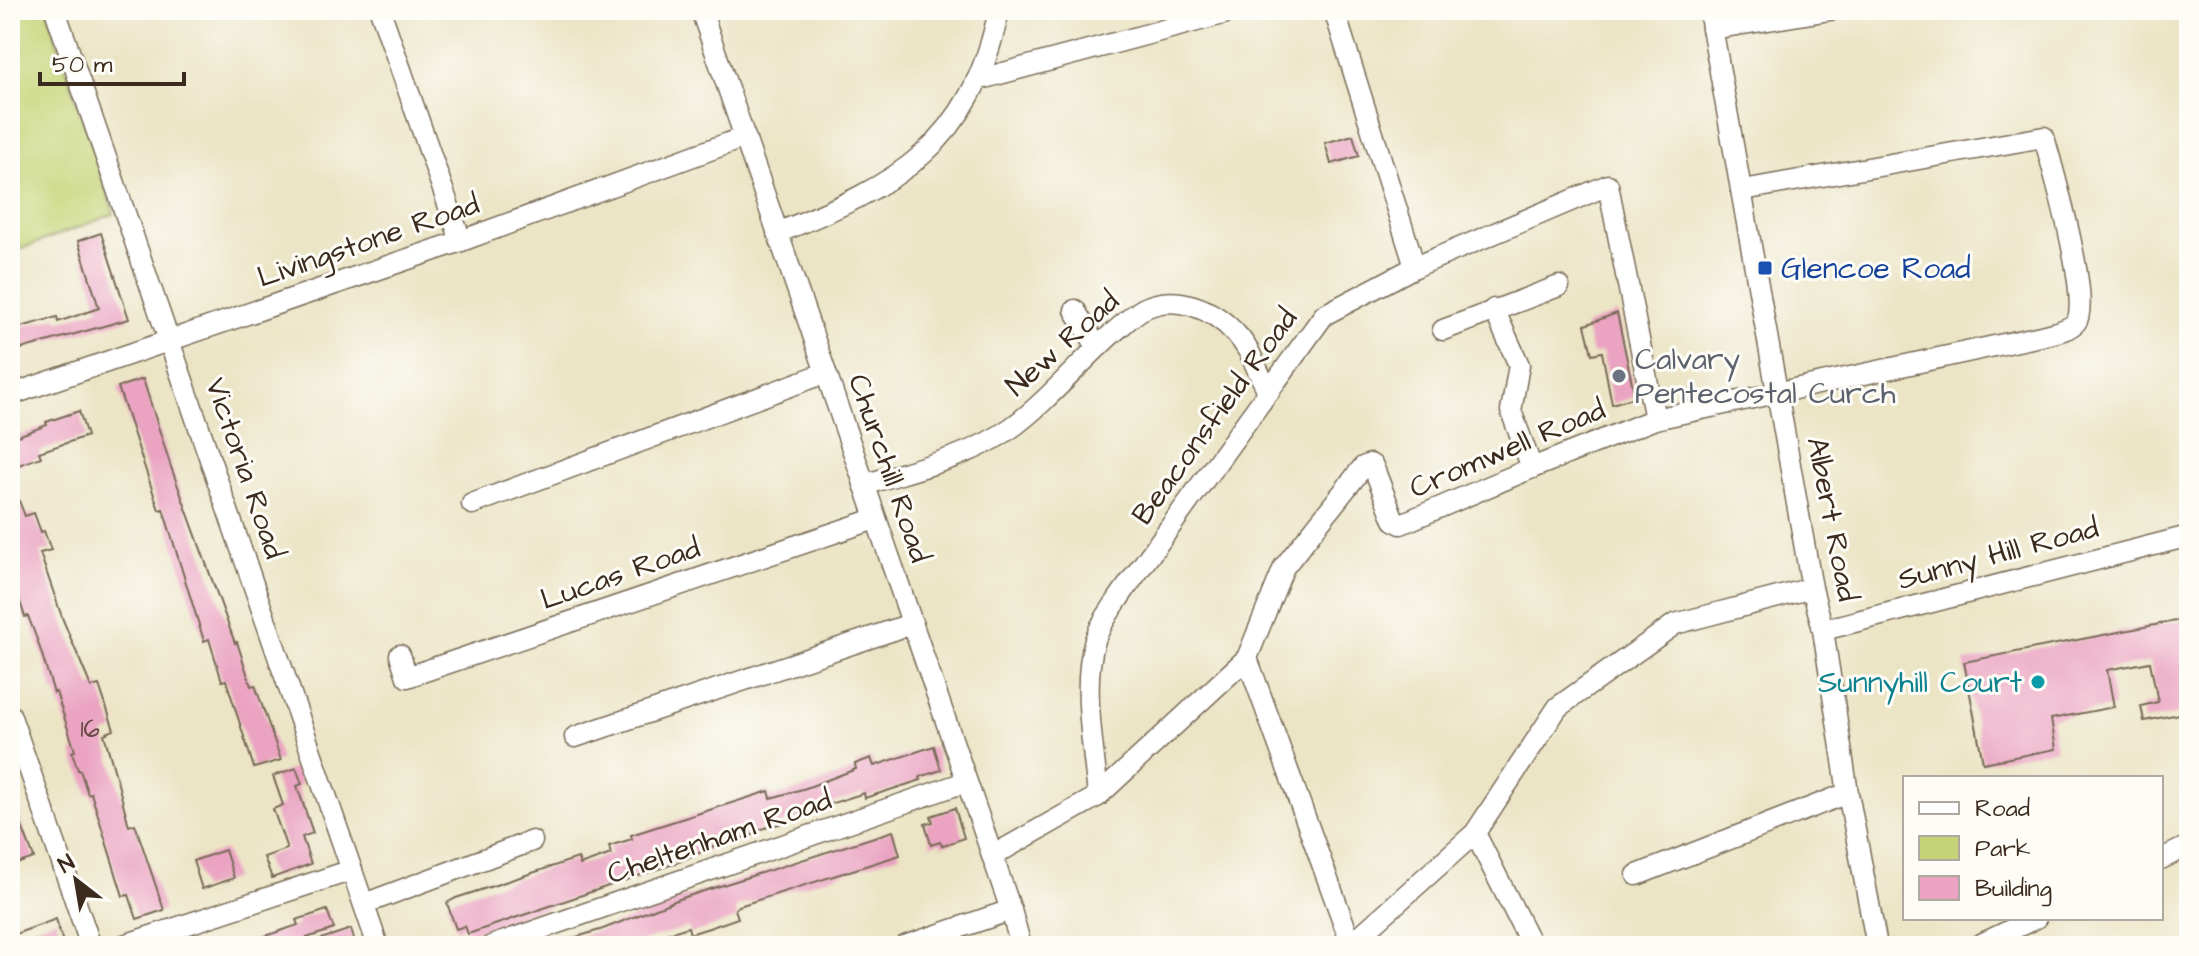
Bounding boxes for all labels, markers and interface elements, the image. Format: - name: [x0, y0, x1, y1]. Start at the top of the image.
- scale bar: [40, 36, 184, 86]
- text: 50 m: [52, 48, 113, 82]
- street label: Livingstone Road: [252, 183, 485, 300]
- place label: Glencoe Road: [1781, 248, 1971, 290]
- marker: Glencoe Road: [1756, 259, 1774, 277]
- street label: New Road: [997, 281, 1129, 406]
- street label: Beaconsfield Road: [1122, 300, 1308, 533]
- place label: Calvary Pentecostal Curch: [1635, 339, 1896, 415]
- marker: Calvary Pentecostal Curch: [1610, 367, 1628, 385]
- street label: Churchill Road: [837, 369, 941, 568]
- street label: Victoria Road: [194, 372, 296, 564]
- street label: Cromwell Road: [1403, 389, 1612, 509]
- street label: Albert Road: [1796, 433, 1869, 605]
- street label: Sunny Hill Road: [1893, 507, 2103, 602]
- street label: Lucas Road: [535, 527, 706, 621]
- place label: Sunnyhill Court: [1818, 662, 2022, 705]
- marker: Sunnyhill Court: [2029, 673, 2047, 691]
- house number: 16: [80, 711, 100, 747]
- legend: [1903, 776, 2163, 920]
- street label: Cheltenham Road: [601, 779, 837, 895]
- text: Road: [1975, 792, 2030, 826]
- text: Park: [1975, 832, 2031, 866]
- north arrow: [36, 840, 116, 920]
- text: N: [53, 847, 81, 881]
- text: Building: [1975, 872, 2052, 907]

